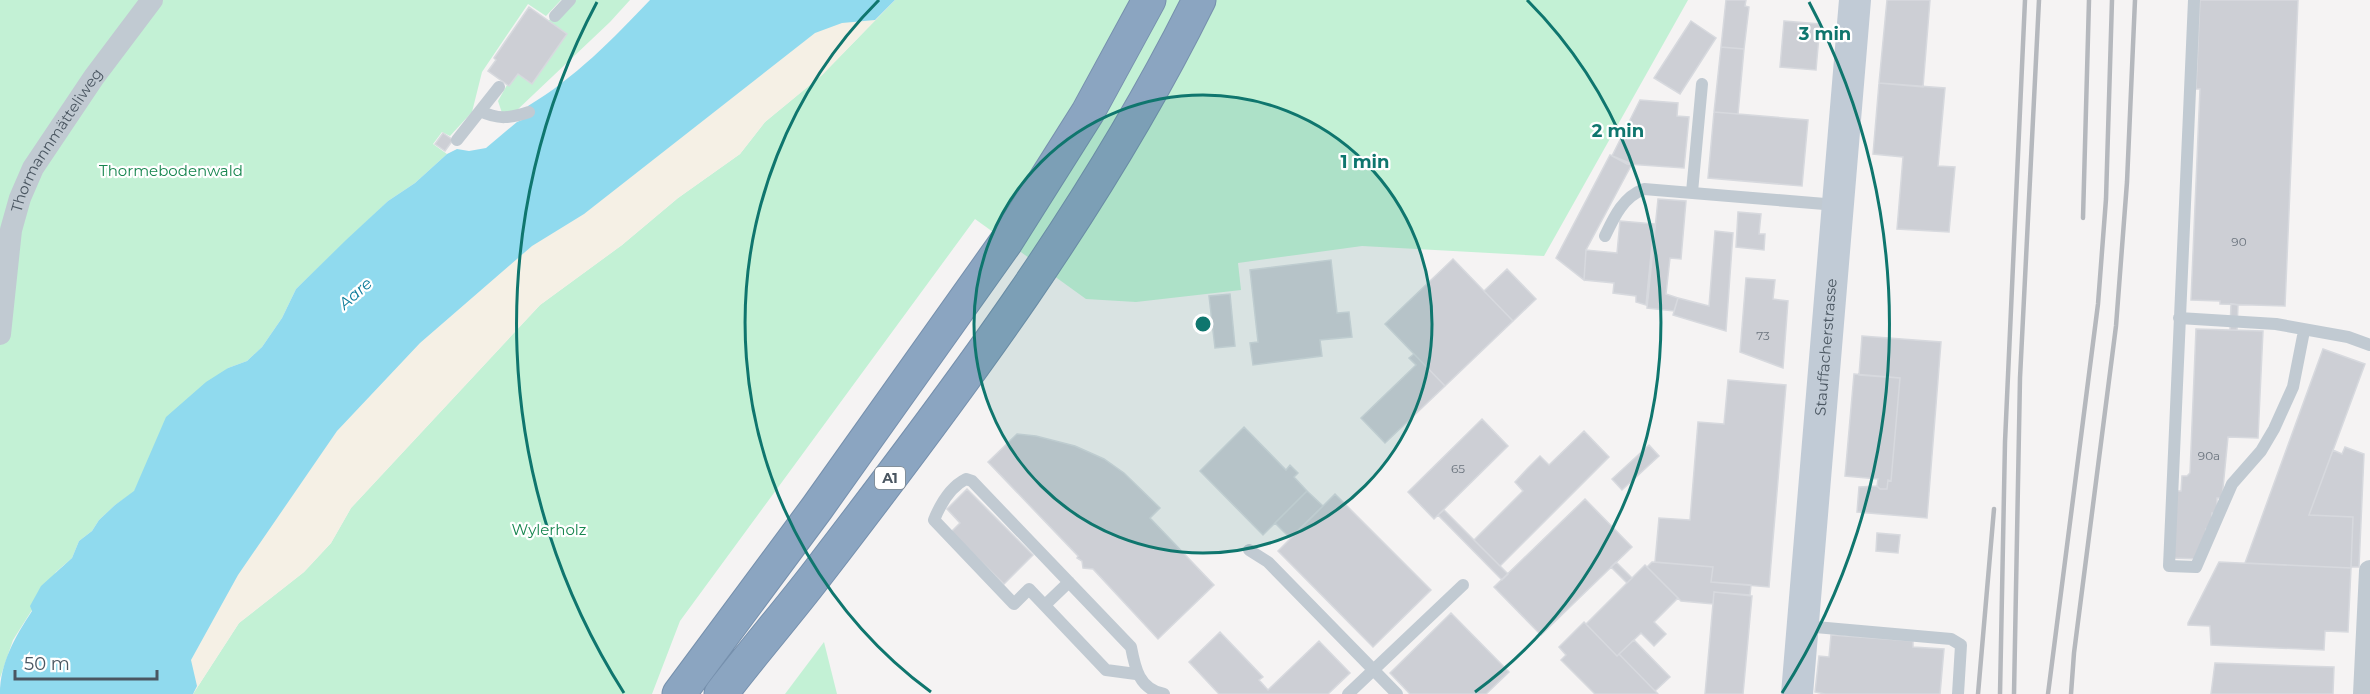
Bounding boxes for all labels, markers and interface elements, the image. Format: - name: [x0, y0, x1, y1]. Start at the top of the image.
- text: 3 min: [1798, 23, 1851, 45]
- street label: Thormannmätteliweg: [6, 64, 106, 214]
- text: 2 min: [1592, 120, 1644, 142]
- text: 1 min: [1341, 151, 1389, 173]
- park label: Thormebodenwald: [99, 161, 243, 180]
- house number: 90: [2231, 234, 2247, 249]
- water label: Aare: [334, 274, 376, 314]
- street label: Stauffacherstrasse: [1810, 278, 1841, 417]
- centre of rings: [1193, 314, 1213, 334]
- house number: 73: [1756, 328, 1770, 343]
- house number: 90a: [2198, 448, 2220, 463]
- house number: 65: [1451, 461, 1465, 476]
- road number: A1: [875, 467, 905, 489]
- park label: Wylerholz: [511, 520, 587, 539]
- scale bar: [15, 643, 158, 681]
- text: 50 m: [24, 653, 70, 675]

